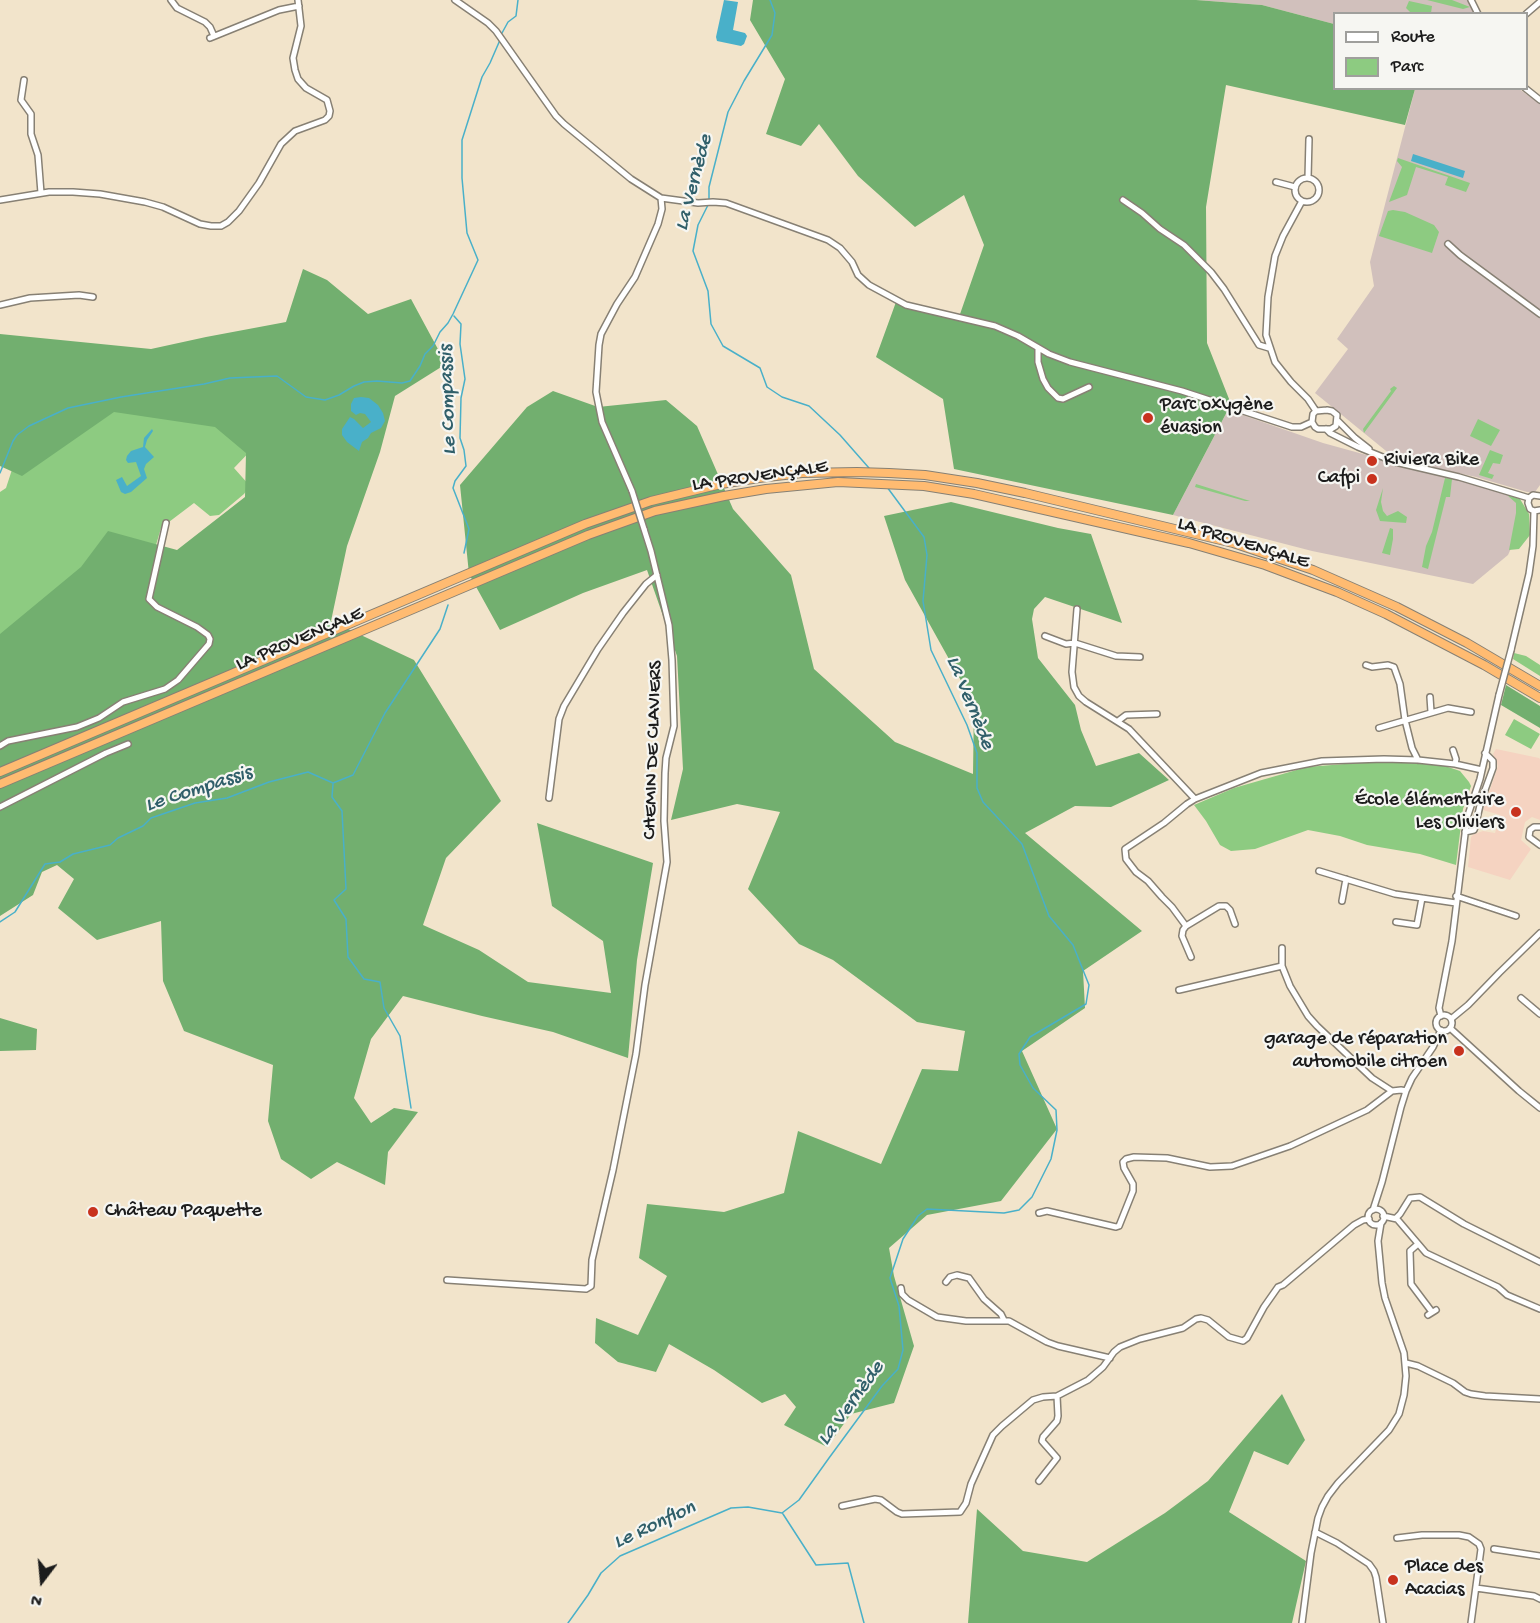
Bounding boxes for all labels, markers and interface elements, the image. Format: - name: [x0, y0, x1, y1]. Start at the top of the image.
- legend: [1333, 12, 1528, 90]
- text: Route: [1391, 27, 1435, 48]
- text: Parc: [1391, 57, 1423, 78]
- water label: La Vernède: [670, 132, 720, 234]
- water label: Le Compassis: [434, 344, 464, 456]
- place label: Parc oxygène évasion: [1160, 394, 1273, 441]
- marker: Parc oxygène évasion: [1141, 411, 1155, 425]
- place label: Riviera Bike: [1384, 449, 1479, 473]
- marker: Riviera Bike: [1365, 454, 1379, 468]
- street label: LA PROVENÇALE: [691, 456, 829, 498]
- place label: Cafpi: [1318, 467, 1360, 491]
- marker: Cafpi: [1365, 472, 1379, 486]
- street label: LA PROVENÇALE: [1174, 513, 1312, 575]
- street label: LA PROVENÇALE: [232, 602, 368, 678]
- water label: La Vernède: [939, 653, 999, 753]
- street label: CHEMIN DE CLAVIERS: [639, 660, 669, 840]
- water label: Le Compassis: [143, 761, 255, 819]
- place label: École élémentaire Les Oliviers: [1355, 789, 1504, 836]
- marker: École élémentaire Les Oliviers: [1509, 805, 1523, 819]
- place label: garage de réparation automobile citroen: [1264, 1028, 1447, 1075]
- marker: garage de réparation automobile citroen: [1452, 1044, 1466, 1058]
- place label: Château Paquette: [105, 1200, 262, 1224]
- marker: Château Paquette: [86, 1205, 100, 1219]
- water label: La Vernède: [813, 1357, 891, 1451]
- water label: Le Ronflon: [610, 1496, 700, 1556]
- north arrow: [12, 1551, 72, 1611]
- place label: Place des Acacias: [1405, 1556, 1483, 1603]
- marker: Place des Acacias: [1386, 1573, 1400, 1587]
- text: N: [29, 1588, 45, 1609]

